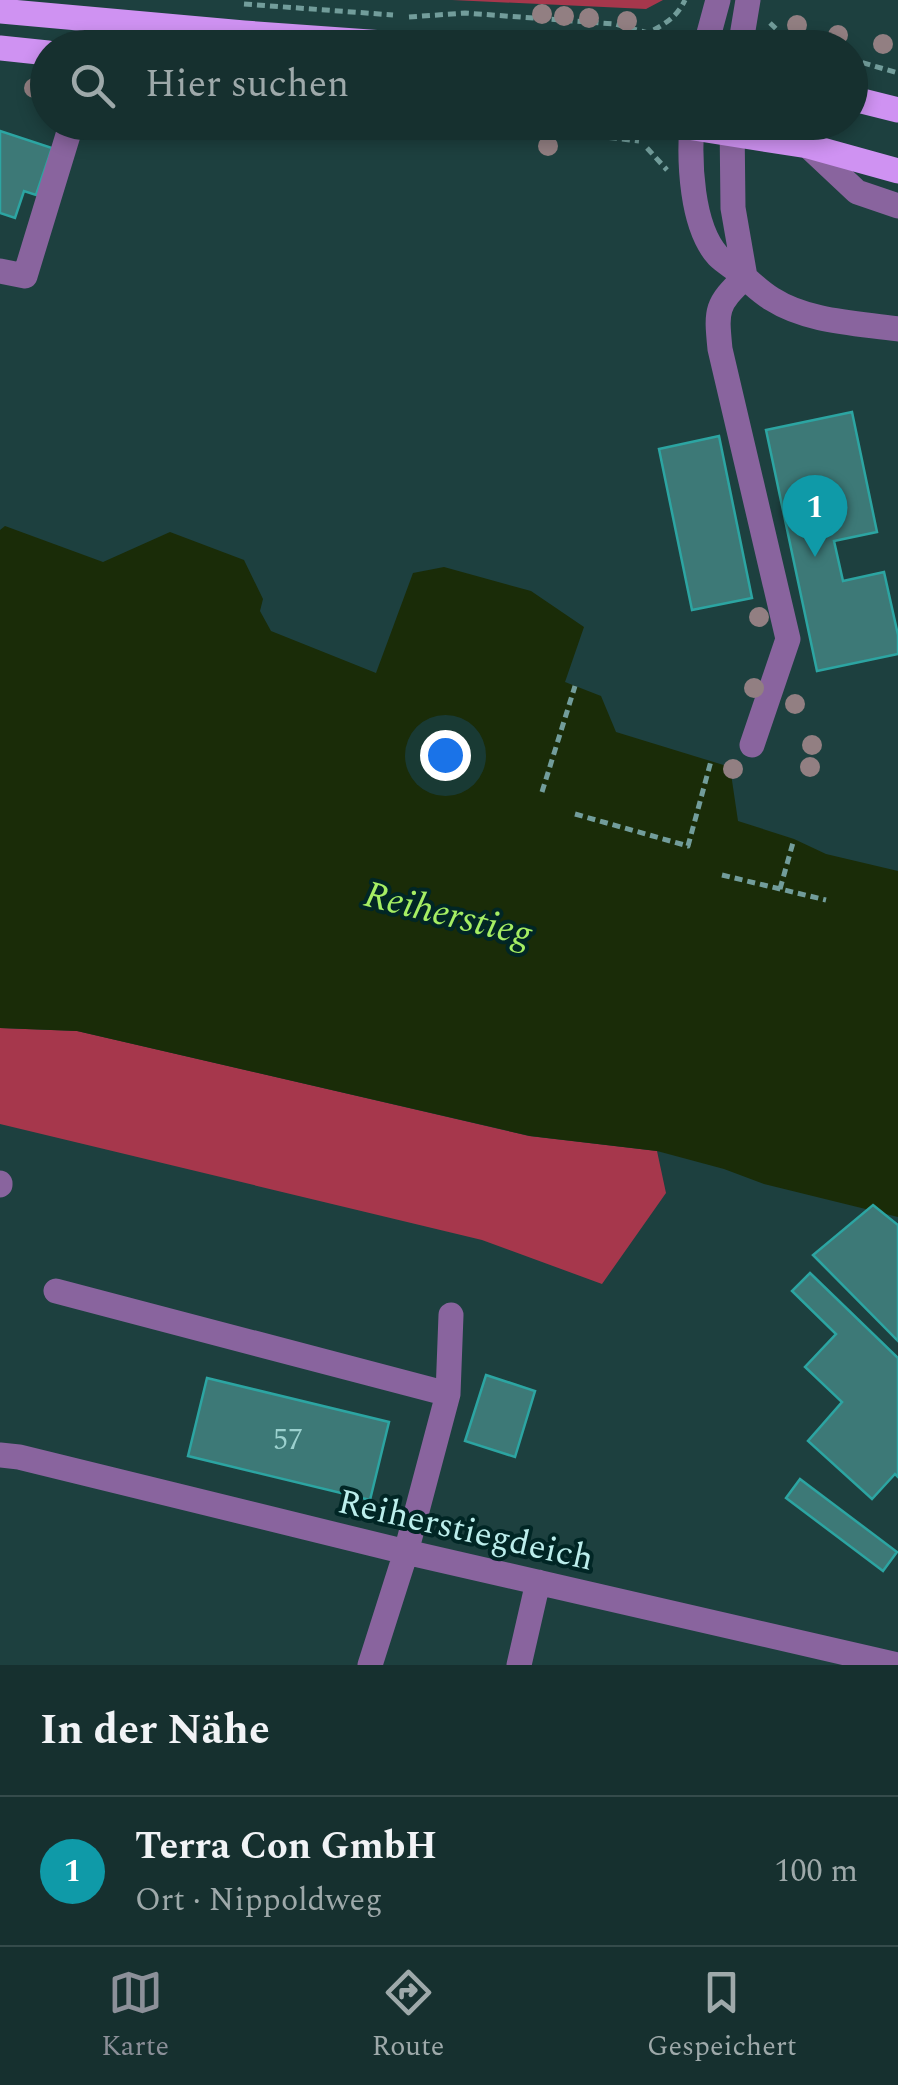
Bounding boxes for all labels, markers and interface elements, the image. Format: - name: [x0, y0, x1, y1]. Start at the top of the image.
- search box: [30, 30, 868, 140]
- text: Hier suchen: [145, 56, 349, 114]
- icon: search: [65, 58, 120, 113]
- pin: 1: [782, 474, 848, 557]
- your location: [420, 730, 471, 781]
- water label: Reiherstieg: [358, 866, 538, 964]
- house number: 57: [273, 1417, 303, 1463]
- street label: Reiherstiegdeich: [333, 1475, 599, 1586]
- text: In der Nähe: [40, 1699, 270, 1762]
- text: Terra Con GmbH: [135, 1818, 437, 1876]
- text: 1: [64, 1847, 81, 1896]
- text: 100 m: [774, 1847, 858, 1896]
- text: Ort · Nippoldweg: [135, 1876, 383, 1925]
- tab: Karte: [101, 1965, 169, 2068]
- tab: Route: [372, 1965, 444, 2068]
- tab: Gespeichert: [647, 1965, 797, 2068]

